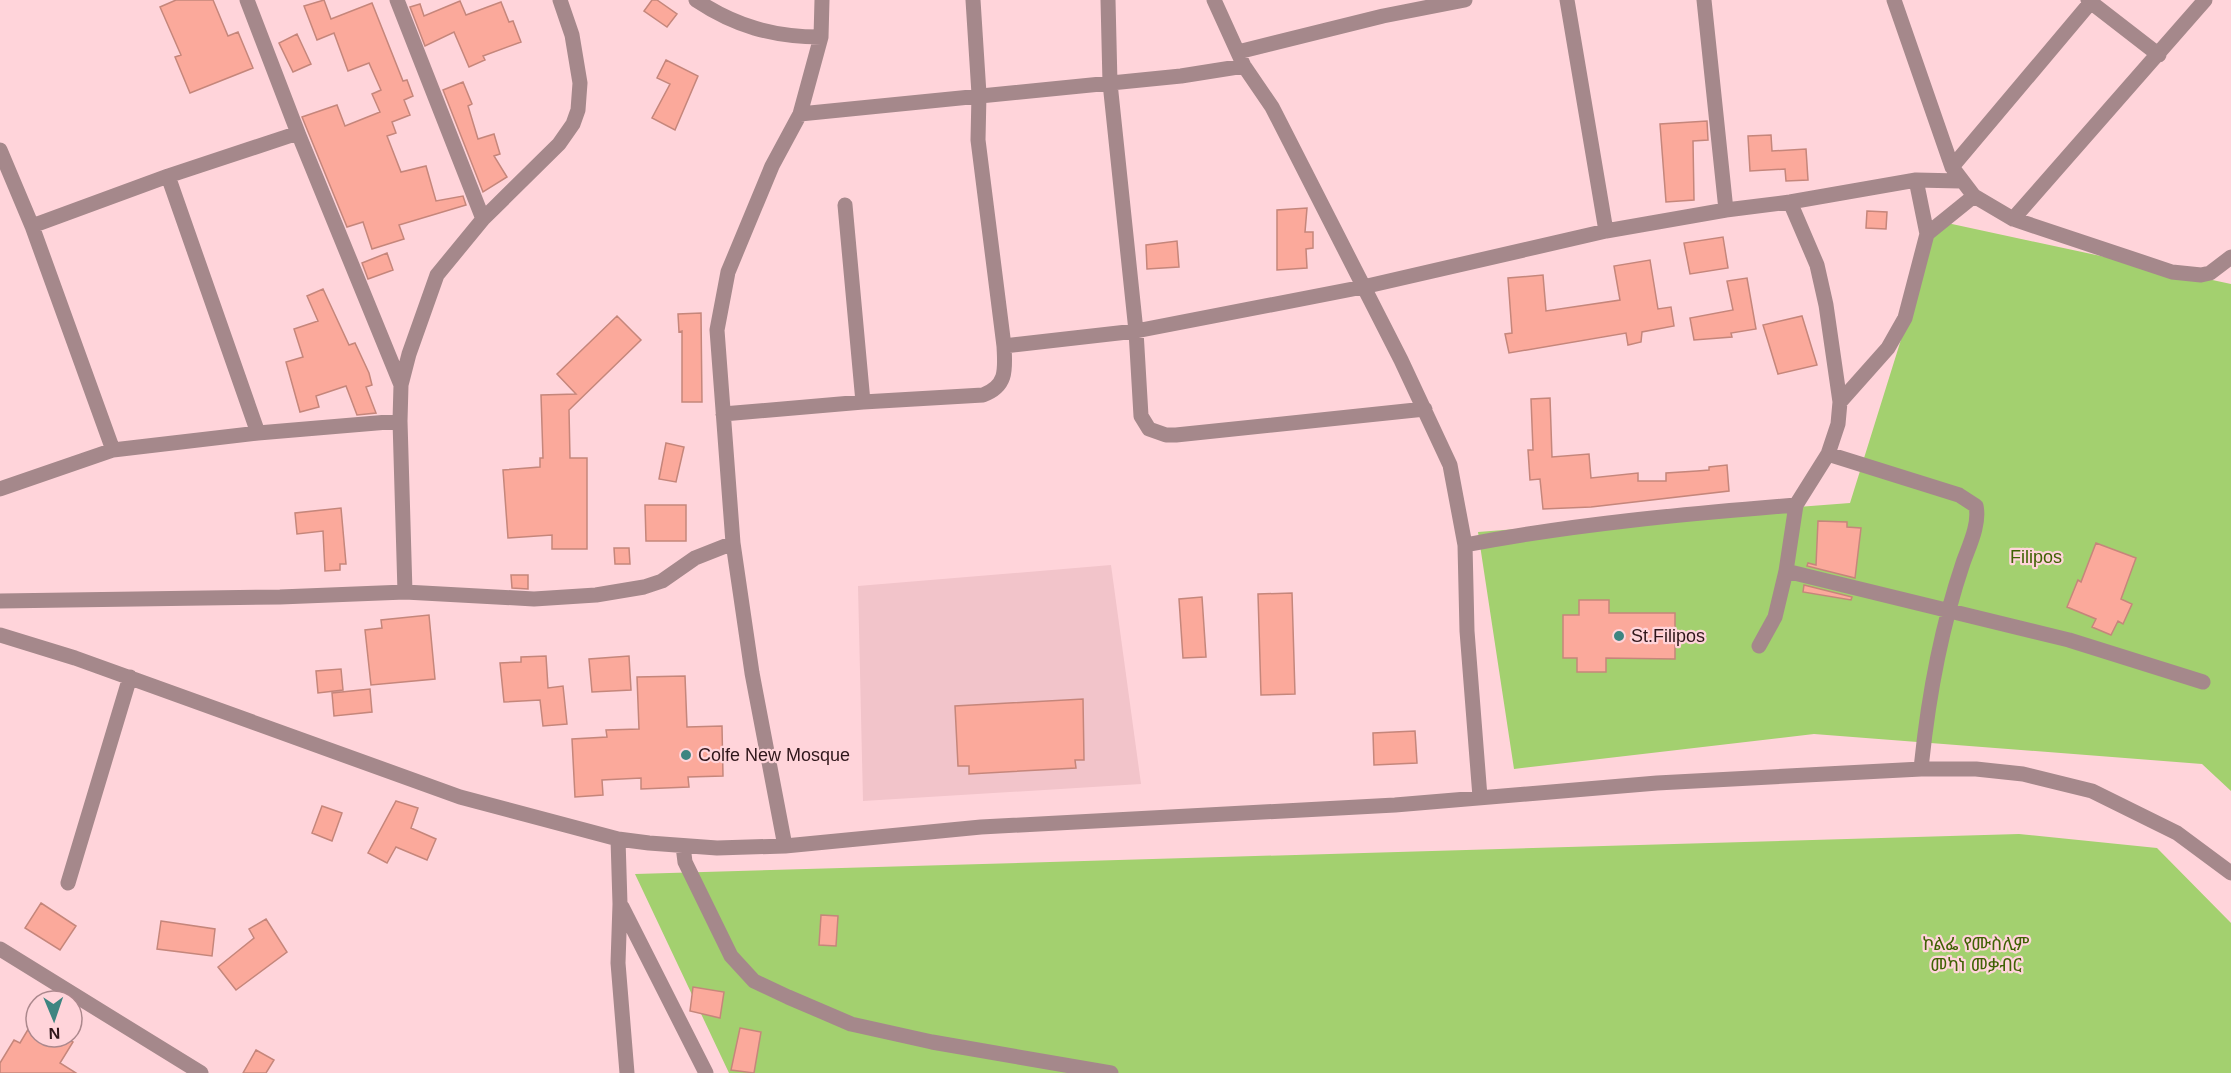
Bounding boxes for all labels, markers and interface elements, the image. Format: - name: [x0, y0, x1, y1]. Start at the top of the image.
- park label: Filipos: [2010, 547, 2062, 567]
- place label: St.Filipos: [1631, 626, 1705, 646]
- marker: St.Filipos: [1612, 629, 1626, 643]
- place label: Colfe New Mosque: [698, 745, 850, 765]
- marker: Colfe New Mosque: [679, 748, 693, 762]
- park label: ኮልፌ የሙስሊም መካነ መቃብር: [1922, 934, 2030, 975]
- north arrow: [24, 989, 84, 1049]
- text: N: [48, 1025, 61, 1042]

